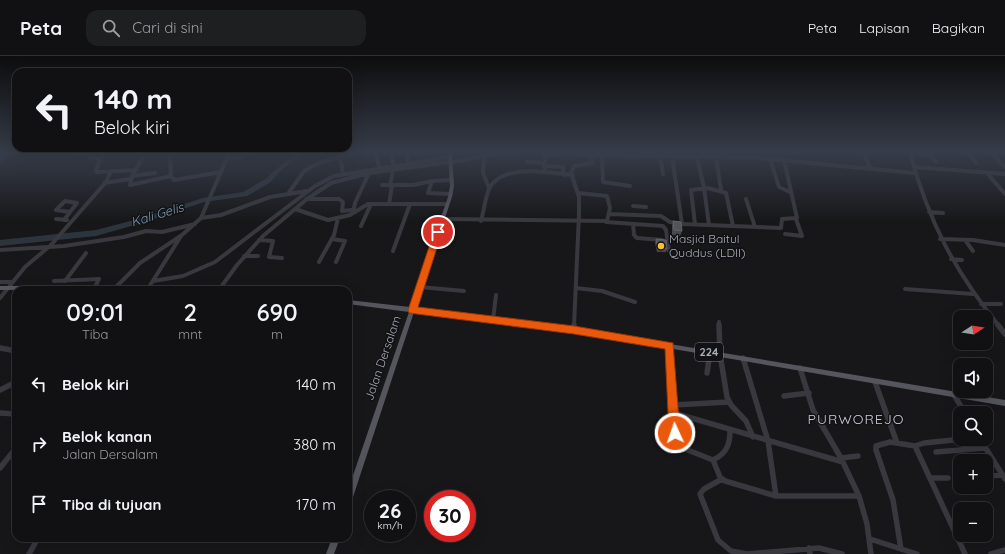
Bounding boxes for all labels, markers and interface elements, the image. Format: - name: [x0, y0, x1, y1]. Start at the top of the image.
- search box: [86, 10, 366, 46]
- text: Peta: [20, 16, 62, 40]
- icon: search: [100, 17, 122, 39]
- text: Cari di sini: [132, 18, 203, 37]
- text: Peta: [808, 19, 837, 37]
- text: Lapisan: [859, 19, 910, 37]
- text: Bagikan: [932, 19, 985, 37]
- text: 140 m: [94, 81, 172, 116]
- icon: left: [28, 84, 80, 136]
- text: Belok kiri: [94, 116, 170, 139]
- water label: Kali Gelis: [129, 198, 186, 230]
- pin: [421, 215, 455, 249]
- icon: arrive: [427, 221, 449, 243]
- place label: Masjid Baitul Quddus (LDII): [669, 231, 746, 260]
- marker: Masjid Baitul Quddus (LDII): [656, 241, 666, 251]
- text: 09:01: [66, 297, 124, 327]
- text: 2: [183, 297, 197, 327]
- text: 690: [256, 297, 298, 327]
- north arrow: [953, 310, 993, 350]
- map controls: [953, 310, 993, 542]
- street label: Jalan Dersalam: [361, 314, 404, 402]
- text: Tiba: [82, 326, 108, 342]
- text: mnt: [178, 326, 202, 342]
- text: m: [271, 326, 283, 342]
- road number: 224: [695, 343, 723, 361]
- button: sound: [953, 358, 993, 398]
- icon: left: [28, 373, 50, 395]
- text: Belok kiri: [62, 375, 129, 394]
- text: 140 m: [296, 375, 336, 394]
- button: search: [953, 406, 993, 446]
- district label: PURWOREJO: [808, 410, 904, 428]
- position arrow: [654, 412, 696, 454]
- text: Belok kanan: [62, 427, 152, 446]
- icon: right: [28, 433, 50, 455]
- text: 380 m: [293, 435, 336, 454]
- text: Jalan Dersalam: [62, 446, 158, 462]
- button: +: [953, 454, 993, 494]
- speed limit sign: 30: [424, 490, 476, 542]
- icon: arrive: [28, 493, 50, 515]
- text: Tiba di tujuan: [62, 495, 161, 514]
- text: 170 m: [296, 495, 336, 514]
- text: 26: [379, 498, 401, 523]
- button: −: [953, 502, 993, 542]
- text: km/h: [377, 519, 403, 532]

